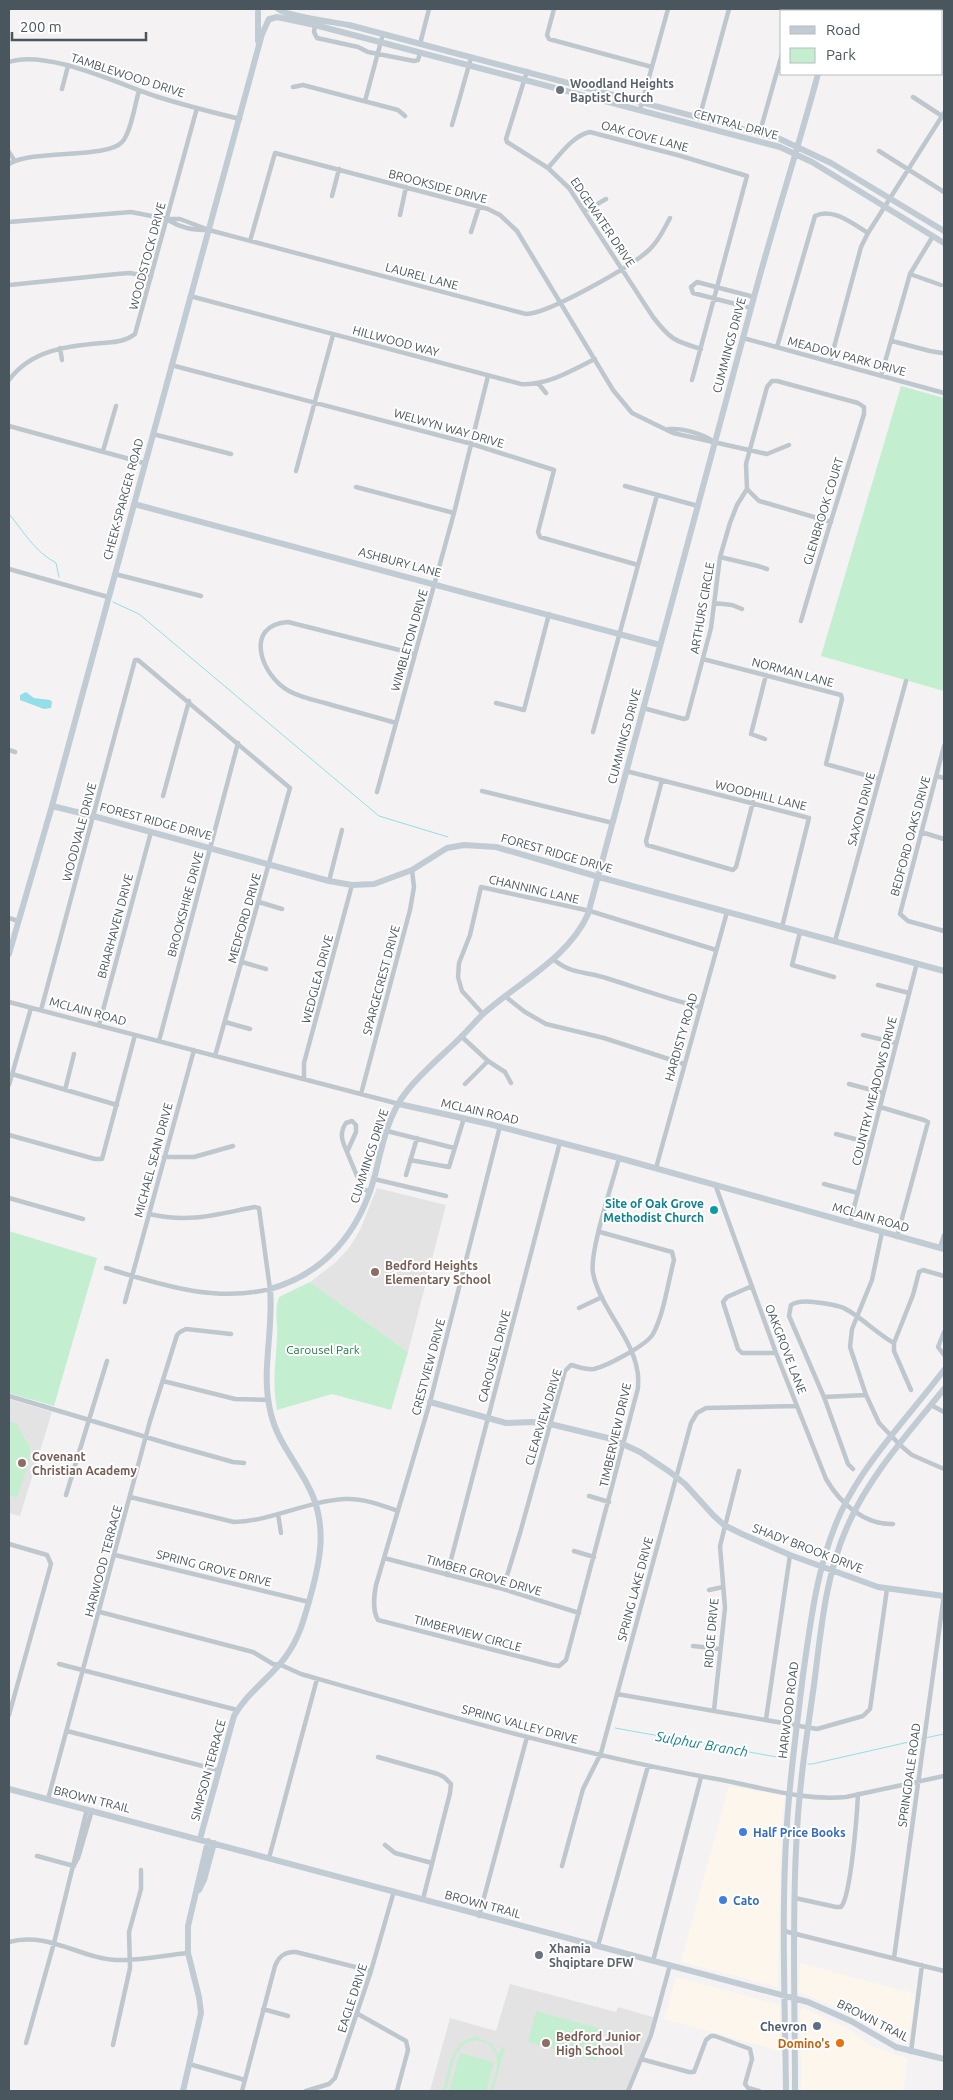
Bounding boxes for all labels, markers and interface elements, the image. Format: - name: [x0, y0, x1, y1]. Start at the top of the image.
- scale bar: [12, 10, 146, 42]
- legend: [780, 10, 943, 75]
- text: 200 m: [20, 18, 62, 35]
- text: Road: [826, 21, 861, 38]
- text: Park: [826, 46, 856, 63]
- street label: TAMBLEWOOD DRIVE: [69, 50, 187, 100]
- place label: Woodland Heights Baptist Church: [570, 77, 674, 104]
- marker: Woodland Heights Baptist Church: [554, 84, 566, 96]
- street label: CENTRAL DRIVE: [692, 106, 780, 142]
- street label: OAK COVE LANE: [600, 118, 690, 154]
- street label: BROOKSIDE DRIVE: [387, 167, 489, 206]
- street label: EDGEWATER DRIVE: [568, 175, 638, 269]
- street label: WOODSTOCK DRIVE: [126, 200, 168, 311]
- street label: LAUREL LANE: [384, 260, 460, 292]
- street label: CUMMINGS DRIVE: [710, 296, 748, 394]
- street label: HILLWOOD WAY: [351, 323, 441, 359]
- street label: MEADOW PARK DRIVE: [786, 334, 908, 378]
- street label: WELWYN WAY DRIVE: [392, 406, 506, 450]
- street label: CHEEK-SPARGER ROAD: [100, 437, 146, 561]
- street label: GLENBROOK COURT: [800, 455, 846, 566]
- street label: ASHBURY LANE: [357, 545, 443, 579]
- street label: ARTHURS CIRCLE: [688, 561, 717, 655]
- street label: WIMBLETON DRIVE: [388, 587, 430, 693]
- street label: NORMAN LANE: [751, 655, 836, 689]
- street label: CUMMINGS DRIVE: [605, 687, 643, 785]
- street label: SAXON DRIVE: [845, 771, 877, 847]
- street label: BEDFORD OAKS DRIVE: [888, 774, 932, 898]
- street label: WOODHILL LANE: [714, 777, 808, 813]
- street label: WOODVALE DRIVE: [60, 781, 99, 883]
- street label: FOREST RIDGE DRIVE: [99, 800, 214, 842]
- street label: FOREST RIDGE DRIVE: [500, 831, 614, 875]
- street label: BROOKSHIRE DRIVE: [165, 849, 205, 958]
- street label: MEDFORD DRIVE: [225, 871, 263, 965]
- street label: BRIARHAVEN DRIVE: [95, 872, 135, 980]
- street label: CHANNING LANE: [487, 872, 581, 906]
- street label: SPARGECREST DRIVE: [360, 923, 402, 1036]
- street label: WEDGLEA DRIVE: [299, 933, 335, 1025]
- street label: HARDISTY ROAD: [662, 991, 700, 1083]
- street label: MCLAIN ROAD: [48, 994, 128, 1028]
- street label: COUNTRY MEADOWS DRIVE: [849, 1015, 899, 1167]
- street label: MCLAIN ROAD: [440, 1096, 520, 1126]
- street label: MICHAEL SEAN DRIVE: [131, 1101, 175, 1219]
- street label: CUMMINGS DRIVE: [348, 1107, 390, 1205]
- place label: Site of Oak Grove Methodist Church: [603, 1197, 704, 1224]
- street label: MCLAIN ROAD: [831, 1200, 911, 1234]
- marker: Site of Oak Grove Methodist Church: [708, 1204, 720, 1216]
- place label: Bedford Heights Elementary School: [385, 1259, 491, 1286]
- marker: Bedford Heights Elementary School: [369, 1266, 381, 1278]
- street label: OAKGROVE LANE: [763, 1302, 809, 1396]
- street label: CAROUSEL DRIVE: [475, 1308, 513, 1404]
- street label: CRESTVIEW DRIVE: [409, 1317, 447, 1417]
- park label: Carousel Park: [286, 1343, 360, 1356]
- street label: CLEARVIEW DRIVE: [522, 1367, 564, 1467]
- street label: TIMBERVIEW DRIVE: [597, 1381, 633, 1488]
- place label: Covenant Christian Academy: [32, 1450, 137, 1477]
- marker: Covenant Christian Academy: [16, 1457, 28, 1469]
- street label: HARWOOD TERRACE: [82, 1503, 124, 1618]
- street label: SHADY BROOK DRIVE: [751, 1521, 865, 1575]
- street label: SPRING LAKE DRIVE: [615, 1535, 655, 1643]
- street label: SPRING GROVE DRIVE: [155, 1547, 273, 1589]
- street label: TIMBER GROVE DRIVE: [425, 1552, 544, 1598]
- street label: RIDGE DRIVE: [701, 1597, 721, 1668]
- street label: TIMBERVIEW CIRCLE: [413, 1612, 524, 1654]
- street label: HARWOOD ROAD: [776, 1661, 800, 1759]
- street label: SPRING VALLEY DRIVE: [460, 1702, 580, 1746]
- street label: SIMPSON TERRACE: [188, 1718, 228, 1822]
- street label: SPRINGDALE ROAD: [895, 1722, 923, 1828]
- water label: Sulphur Branch: [654, 1728, 749, 1760]
- street label: BROWN TRAIL: [52, 1783, 132, 1815]
- marker: Half Price Books: [737, 1826, 749, 1838]
- place label: Half Price Books: [753, 1826, 846, 1839]
- street label: BROWN TRAIL: [444, 1888, 522, 1920]
- marker: Cato: [717, 1894, 729, 1906]
- place label: Cato: [733, 1894, 760, 1907]
- place label: Xhamia Shqiptare DFW: [549, 1942, 634, 1969]
- marker: Xhamia Shqiptare DFW: [533, 1949, 545, 1961]
- street label: EAGLE DRIVE: [335, 1962, 369, 2034]
- street label: BROWN TRAIL: [835, 1996, 911, 2044]
- place label: Chevron: [760, 2020, 807, 2033]
- marker: Chevron: [811, 2020, 823, 2032]
- place label: Bedford Junior High School: [556, 2030, 641, 2057]
- marker: Bedford Junior High School: [540, 2037, 552, 2049]
- place label: Domino's: [778, 2037, 830, 2050]
- marker: Domino's: [834, 2037, 846, 2049]

